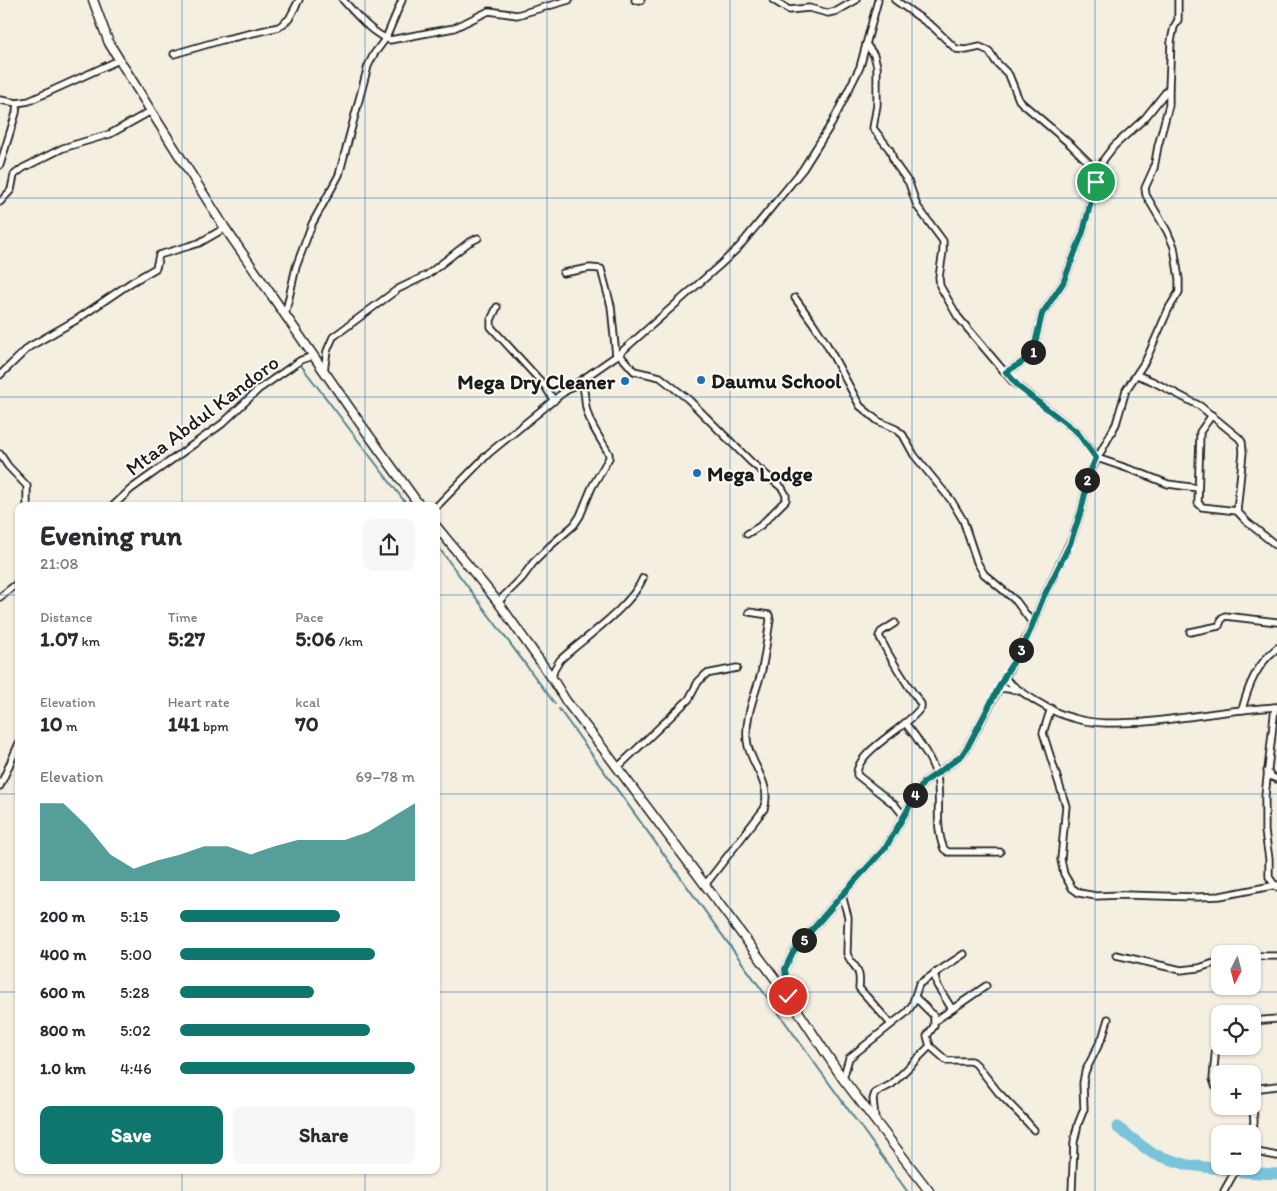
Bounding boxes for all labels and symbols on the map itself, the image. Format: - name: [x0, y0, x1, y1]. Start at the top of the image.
- pin: [1075, 161, 1117, 203]
- pin: 1: [1020, 340, 1046, 364]
- street label: Mtaa Abdul Kandoro: [121, 349, 283, 481]
- place label: Daumu School: [711, 368, 842, 393]
- place label: Mega Dry Cleaner: [457, 369, 616, 395]
- marker: Daumu School: [695, 374, 707, 386]
- marker: Mega Dry Cleaner: [619, 375, 631, 387]
- place label: Mega Lodge: [707, 461, 813, 487]
- marker: Mega Lodge: [691, 467, 703, 479]
- pin: 2: [1074, 468, 1100, 492]
- pin: 3: [1008, 638, 1034, 662]
- pin: 4: [902, 782, 928, 808]
- pin: 5: [792, 928, 816, 952]
- north arrow: [1211, 945, 1261, 995]
- pin: [767, 975, 809, 1017]

